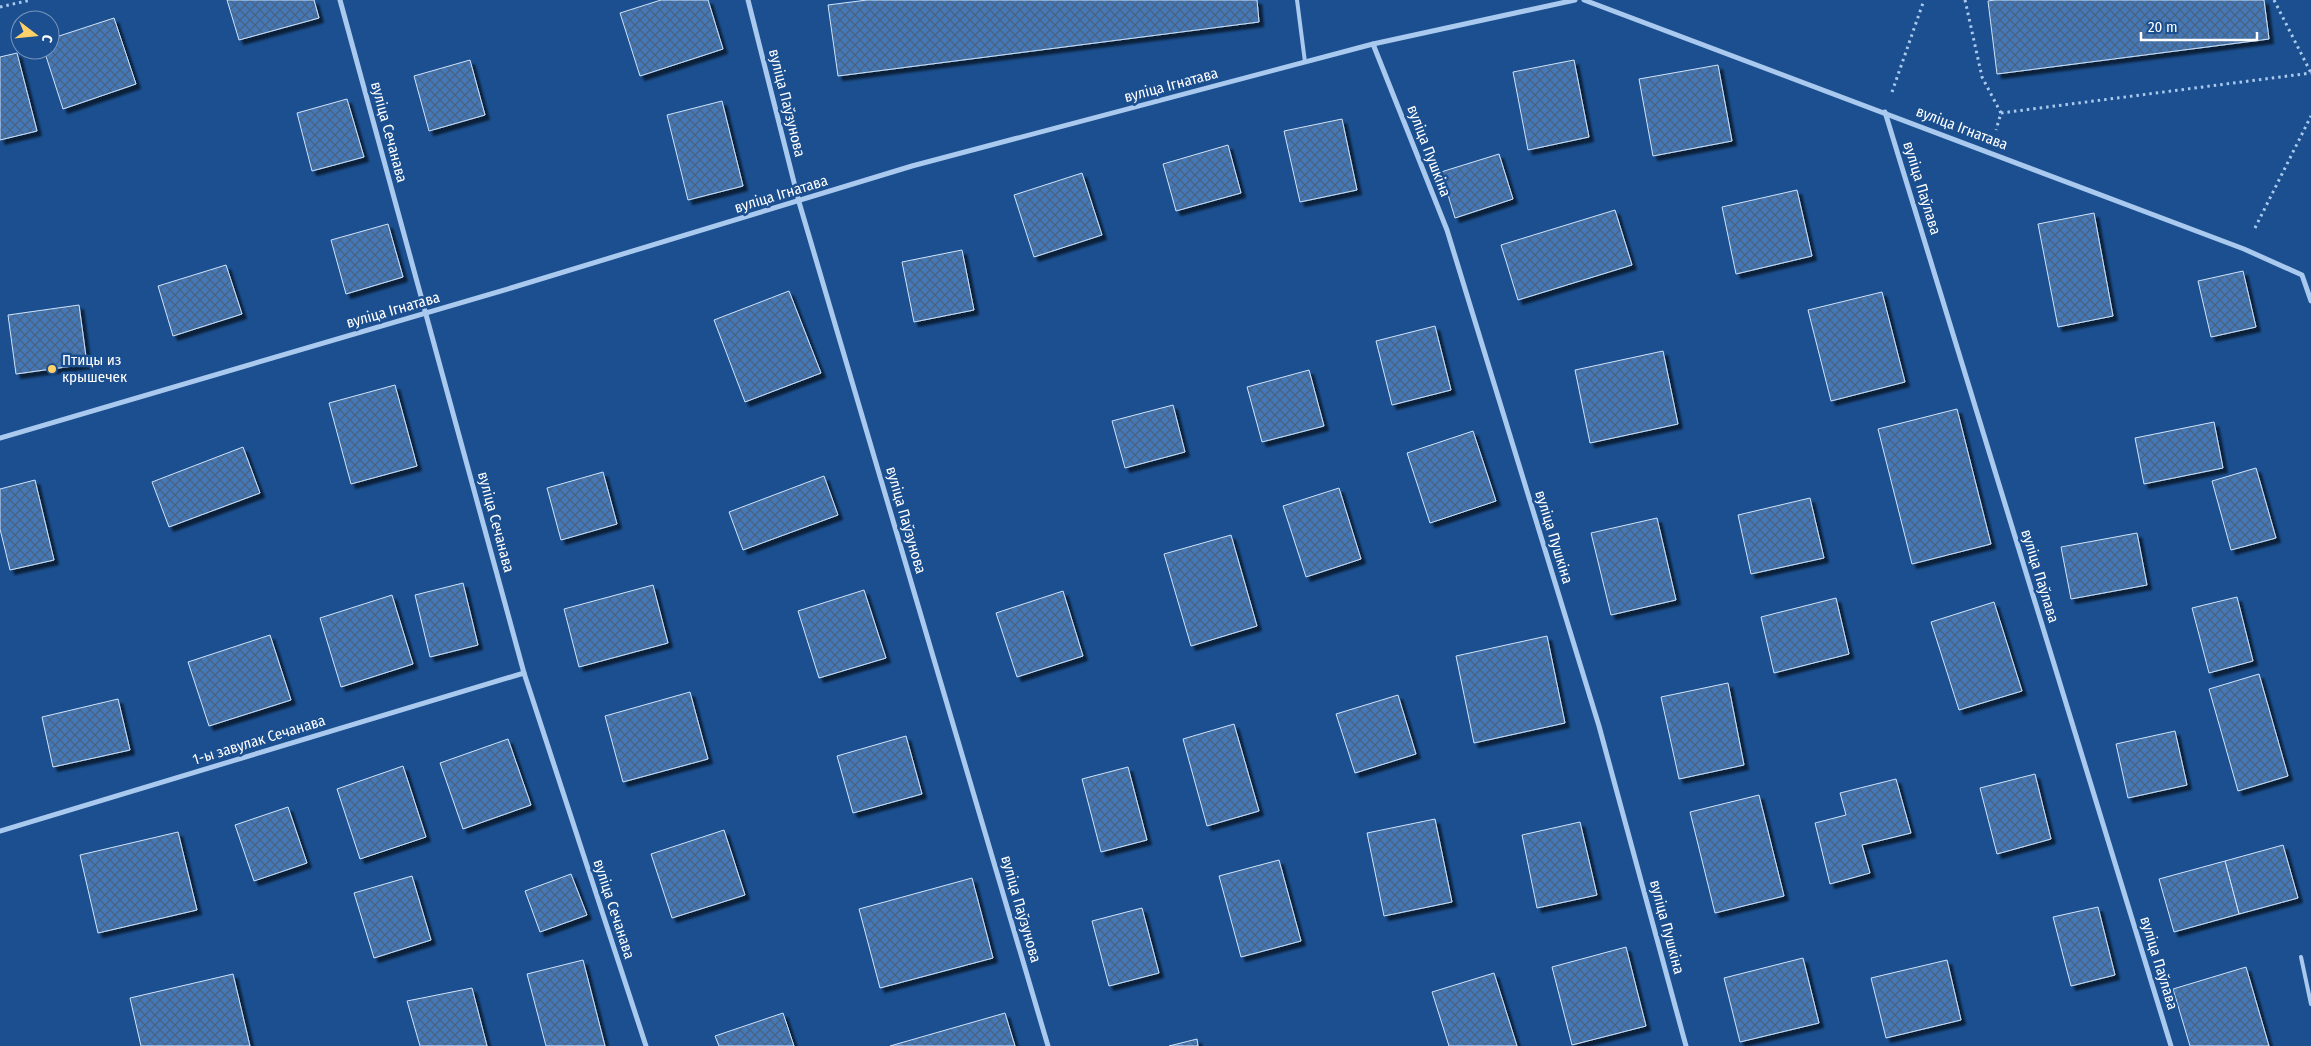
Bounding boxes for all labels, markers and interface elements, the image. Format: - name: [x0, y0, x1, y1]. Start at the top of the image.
- north arrow: [10, 10, 60, 60]
- scale bar: [2141, 10, 2257, 42]
- text: 20 m: [2148, 18, 2178, 36]
- text: С: [38, 33, 56, 45]
- street label: вуліца Паўзунова: [765, 47, 809, 159]
- street label: вуліца Ігнатава: [1122, 64, 1220, 106]
- street label: вуліца Сечанава: [367, 80, 411, 184]
- street label: вуліца Ігнатава: [1914, 102, 2010, 154]
- street label: вуліца Пушкіна: [1403, 103, 1455, 199]
- street label: вуліца Паўлава: [1899, 139, 1945, 237]
- street label: вуліца Ігнатава: [732, 171, 830, 217]
- street label: вуліца Ігнатава: [344, 288, 442, 332]
- place label: Птицы из крышечек: [62, 351, 127, 386]
- marker: Птицы из крышечек: [46, 363, 58, 375]
- street label: вуліца Паўзунова: [882, 464, 930, 576]
- street label: вуліца Сечанава: [474, 470, 518, 574]
- street label: вуліца Пушкіна: [1531, 488, 1577, 586]
- street label: вуліца Паўлава: [2017, 527, 2063, 625]
- street label: 1-ы завулак Сечанава: [190, 711, 328, 769]
- street label: вуліца Паўзунова: [997, 853, 1045, 965]
- street label: вуліца Сечанава: [589, 857, 639, 961]
- street label: вуліца Пушкіна: [1646, 878, 1688, 976]
- street label: вуліца Паўлава: [2136, 914, 2182, 1012]

